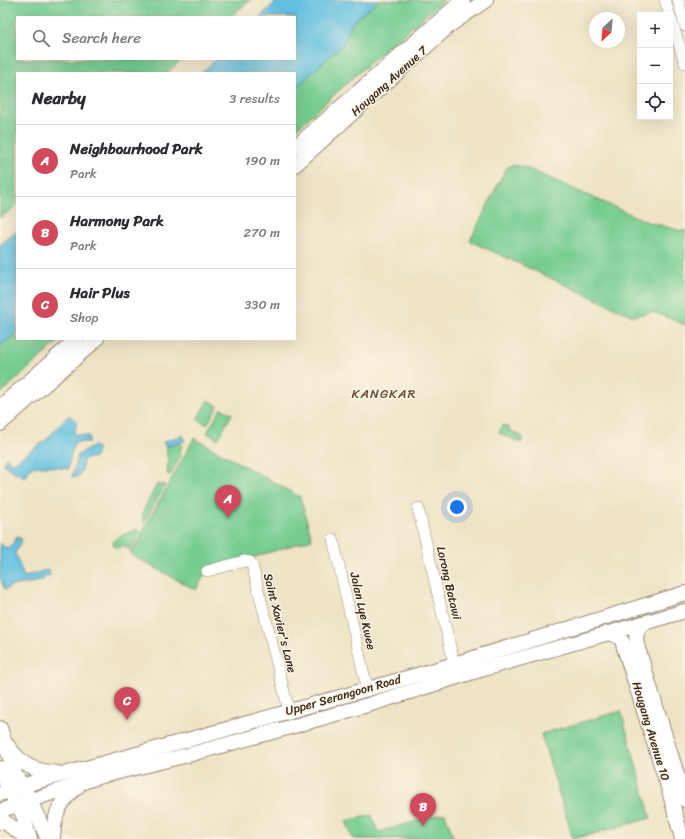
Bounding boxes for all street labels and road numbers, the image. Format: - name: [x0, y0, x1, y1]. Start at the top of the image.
- street label: Hougang Avenue 7: [346, 40, 433, 122]
- street label: Lorong Batawi: [430, 544, 468, 623]
- street label: Jalan Lye Kwee: [343, 569, 383, 652]
- street label: Saint Xavier's Lane: [257, 571, 303, 675]
- street label: Upper Serangoon Road: [283, 668, 404, 722]
- street label: Hougang Avenue 10: [625, 679, 677, 784]

